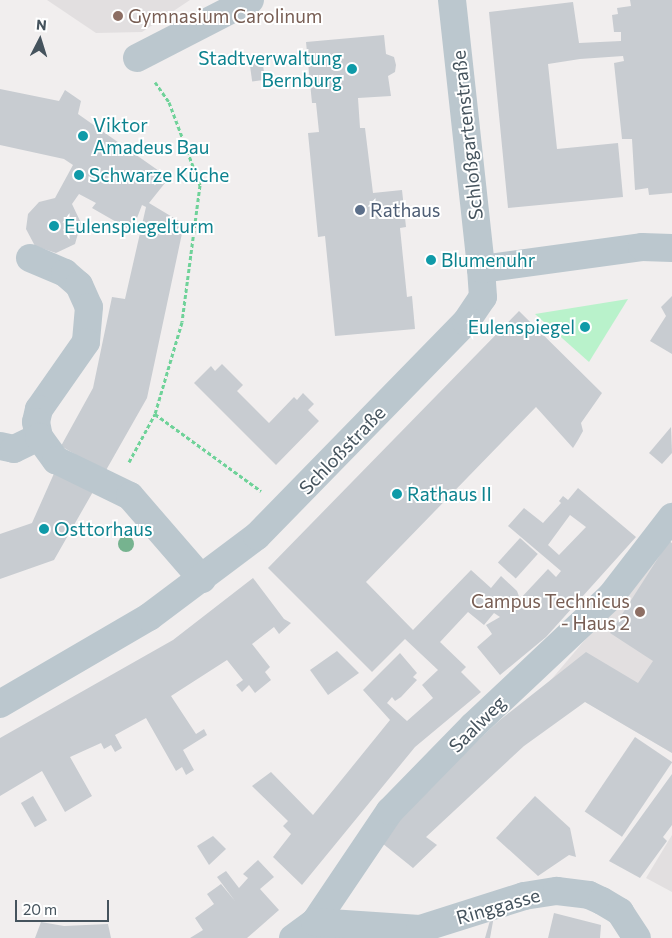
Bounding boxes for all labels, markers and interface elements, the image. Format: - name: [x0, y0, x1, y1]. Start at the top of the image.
- place label: Gymnasium Carolinum: [128, 5, 322, 27]
- marker: Gymnasium Carolinum: [112, 10, 124, 22]
- north arrow: [15, 15, 65, 65]
- text: N: [35, 16, 47, 33]
- place label: Stadtverwaltung Bernburg: [198, 47, 342, 91]
- street label: Schloßgartenstraße: [447, 49, 487, 221]
- marker: Stadtverwaltung Bernburg: [346, 63, 358, 75]
- place label: Viktor Amadeus Bau: [93, 114, 209, 158]
- marker: Viktor Amadeus Bau: [77, 130, 89, 142]
- place label: Schwarze Küche: [89, 164, 229, 186]
- marker: Schwarze Küche: [73, 169, 85, 181]
- place label: Rathaus: [370, 199, 440, 221]
- marker: Rathaus: [354, 204, 366, 216]
- place label: Eulenspiegelturm: [64, 215, 214, 237]
- marker: Eulenspiegelturm: [48, 220, 60, 232]
- place label: Blumenuhr: [441, 249, 535, 271]
- marker: Blumenuhr: [425, 254, 437, 266]
- place label: Eulenspiegel: [468, 316, 575, 338]
- marker: Eulenspiegel: [579, 321, 591, 333]
- street label: Schloßstraße: [294, 401, 390, 499]
- place label: Rathaus II: [407, 483, 492, 505]
- marker: Rathaus II: [391, 488, 403, 500]
- place label: Osttorhaus: [54, 518, 153, 540]
- marker: Osttorhaus: [38, 523, 50, 535]
- place label: Campus Technicus - Haus 2: [471, 590, 630, 634]
- marker: Campus Technicus - Haus 2: [634, 606, 646, 618]
- street label: Saalweg: [444, 691, 510, 757]
- street label: Ringgasse: [453, 883, 543, 929]
- scale bar: [18, 890, 111, 922]
- text: 20 m: [23, 900, 57, 918]

